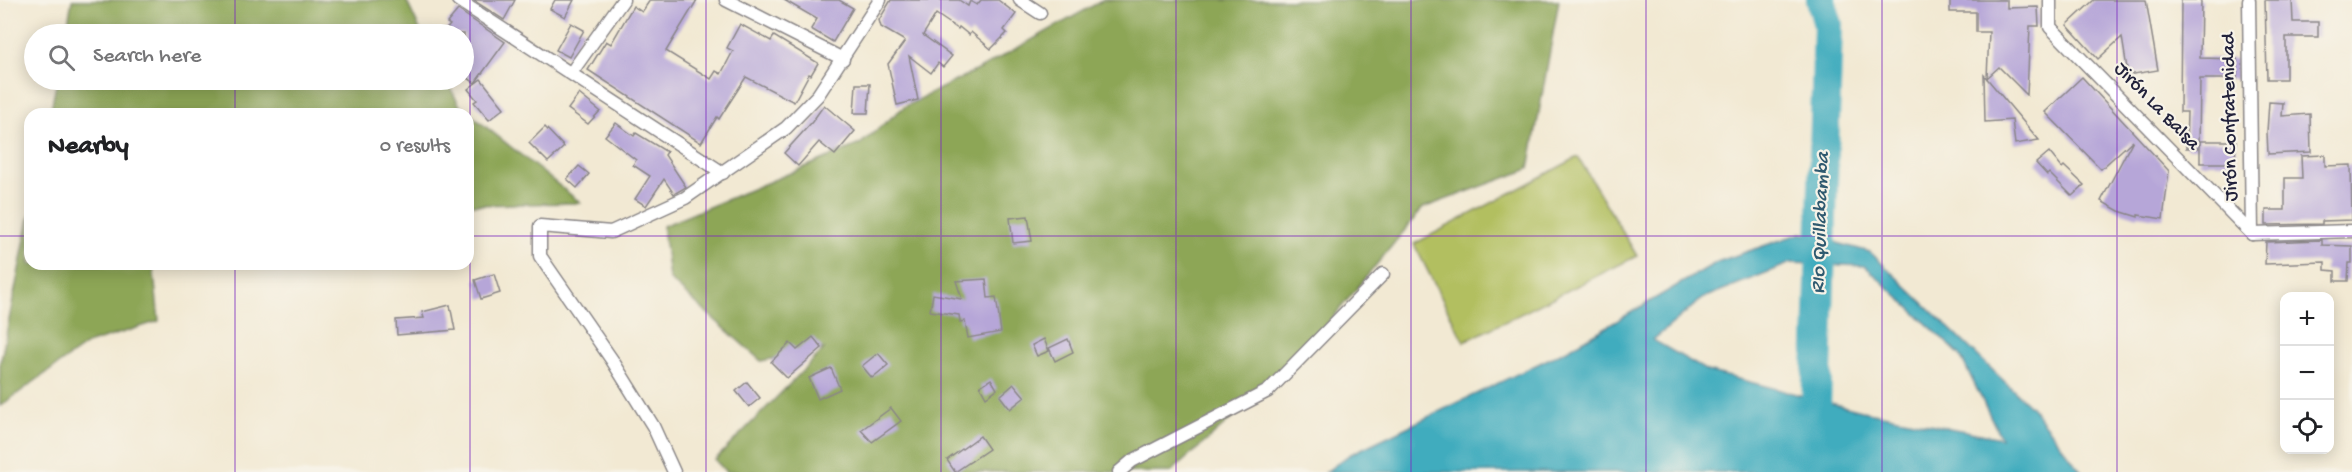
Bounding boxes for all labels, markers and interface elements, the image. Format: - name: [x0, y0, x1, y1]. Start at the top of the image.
- search box: [24, 24, 474, 90]
- street label: Jirón Confratenidad: [2218, 30, 2244, 201]
- icon: search: [45, 41, 78, 74]
- text: Search here: [93, 44, 201, 70]
- street label: Jirón La Balsa: [2108, 58, 2204, 157]
- text: Nearby: [48, 132, 129, 163]
- text: 0 results: [380, 136, 450, 159]
- water label: RIo Quillabamba: [1807, 150, 1837, 294]
- map controls: [2280, 292, 2334, 454]
- button: +: [2280, 292, 2334, 346]
- button: −: [2280, 346, 2334, 400]
- button: locate: [2280, 400, 2334, 454]

